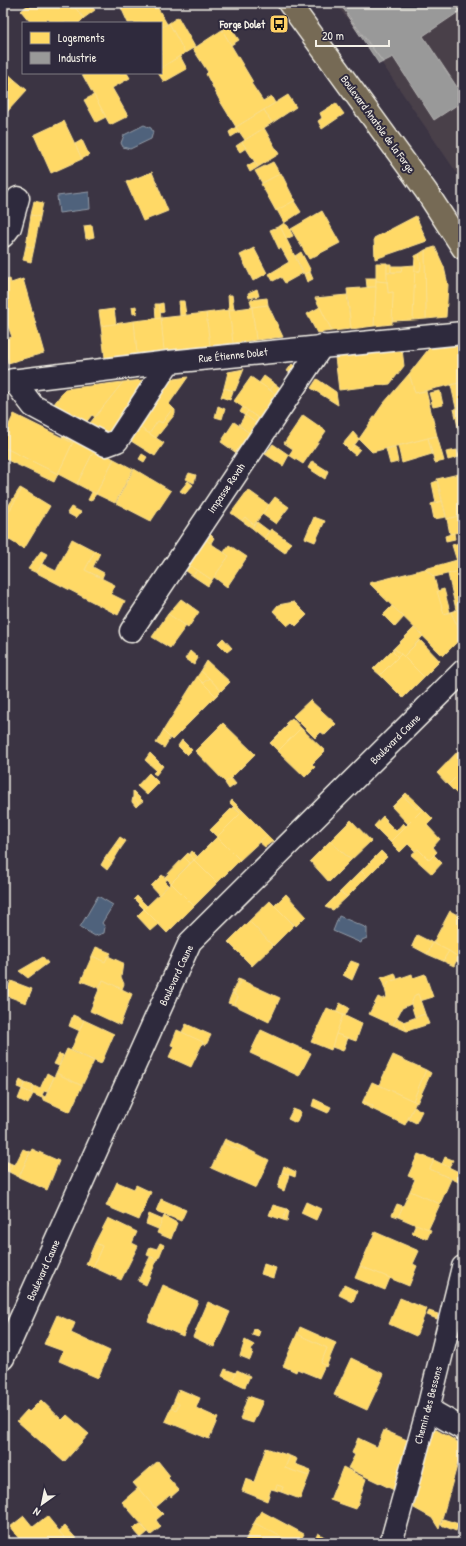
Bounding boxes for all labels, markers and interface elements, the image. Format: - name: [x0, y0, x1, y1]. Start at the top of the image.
- bus stop icon: Forge Dolet: [268, 13, 290, 35]
- place label: Forge Dolet: [219, 17, 266, 32]
- legend: [22, 22, 162, 74]
- scale bar: [316, 22, 389, 48]
- text: 20 m: [322, 27, 344, 44]
- text: Logements: [58, 29, 105, 46]
- text: Industrie: [58, 49, 97, 66]
- street label: Boulevard Anatole de la Forge: [338, 72, 418, 176]
- street label: Rue Étienne Dolet: [198, 344, 268, 366]
- street label: Impasse Revah: [204, 460, 248, 516]
- street label: Boulevard Caune: [367, 710, 424, 767]
- street label: Boulevard Caune: [156, 942, 196, 1008]
- street label: Boulevard Caune: [23, 1237, 63, 1303]
- street label: Chemin des Bessons: [411, 1365, 445, 1445]
- north arrow: [22, 1484, 62, 1524]
- text: N: [30, 1505, 43, 1520]

